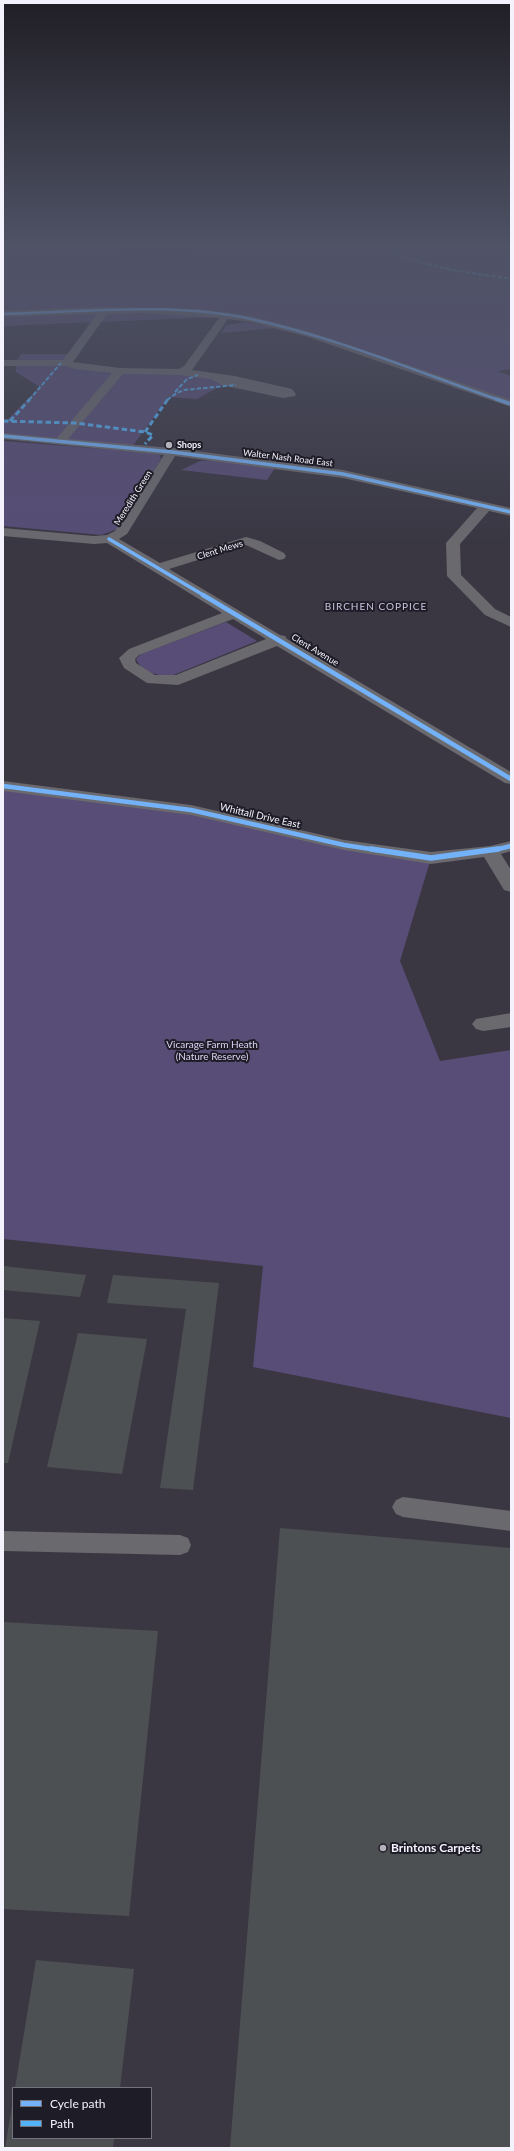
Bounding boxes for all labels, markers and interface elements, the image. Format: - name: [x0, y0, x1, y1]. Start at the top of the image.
- marker: Shops: [164, 440, 174, 450]
- place label: Shops: [177, 440, 201, 450]
- street label: Walter Nash Road East: [242, 447, 334, 469]
- street label: Meredith Green: [112, 469, 154, 527]
- street label: Clent Mews: [196, 538, 244, 562]
- district label: BIRCHEN COPPICE: [325, 601, 427, 613]
- street label: Clent Avenue: [289, 632, 341, 668]
- street label: Whittall Drive East: [219, 801, 301, 831]
- park label: Vicarage Farm Heath (Nature Reserve): [166, 1039, 258, 1062]
- place label: Brintons Carpets: [391, 1841, 481, 1855]
- marker: Brintons Carpets: [378, 1843, 388, 1853]
- legend: [12, 2087, 152, 2139]
- text: Cycle path: [50, 2096, 105, 2111]
- text: Path: [50, 2116, 74, 2131]

